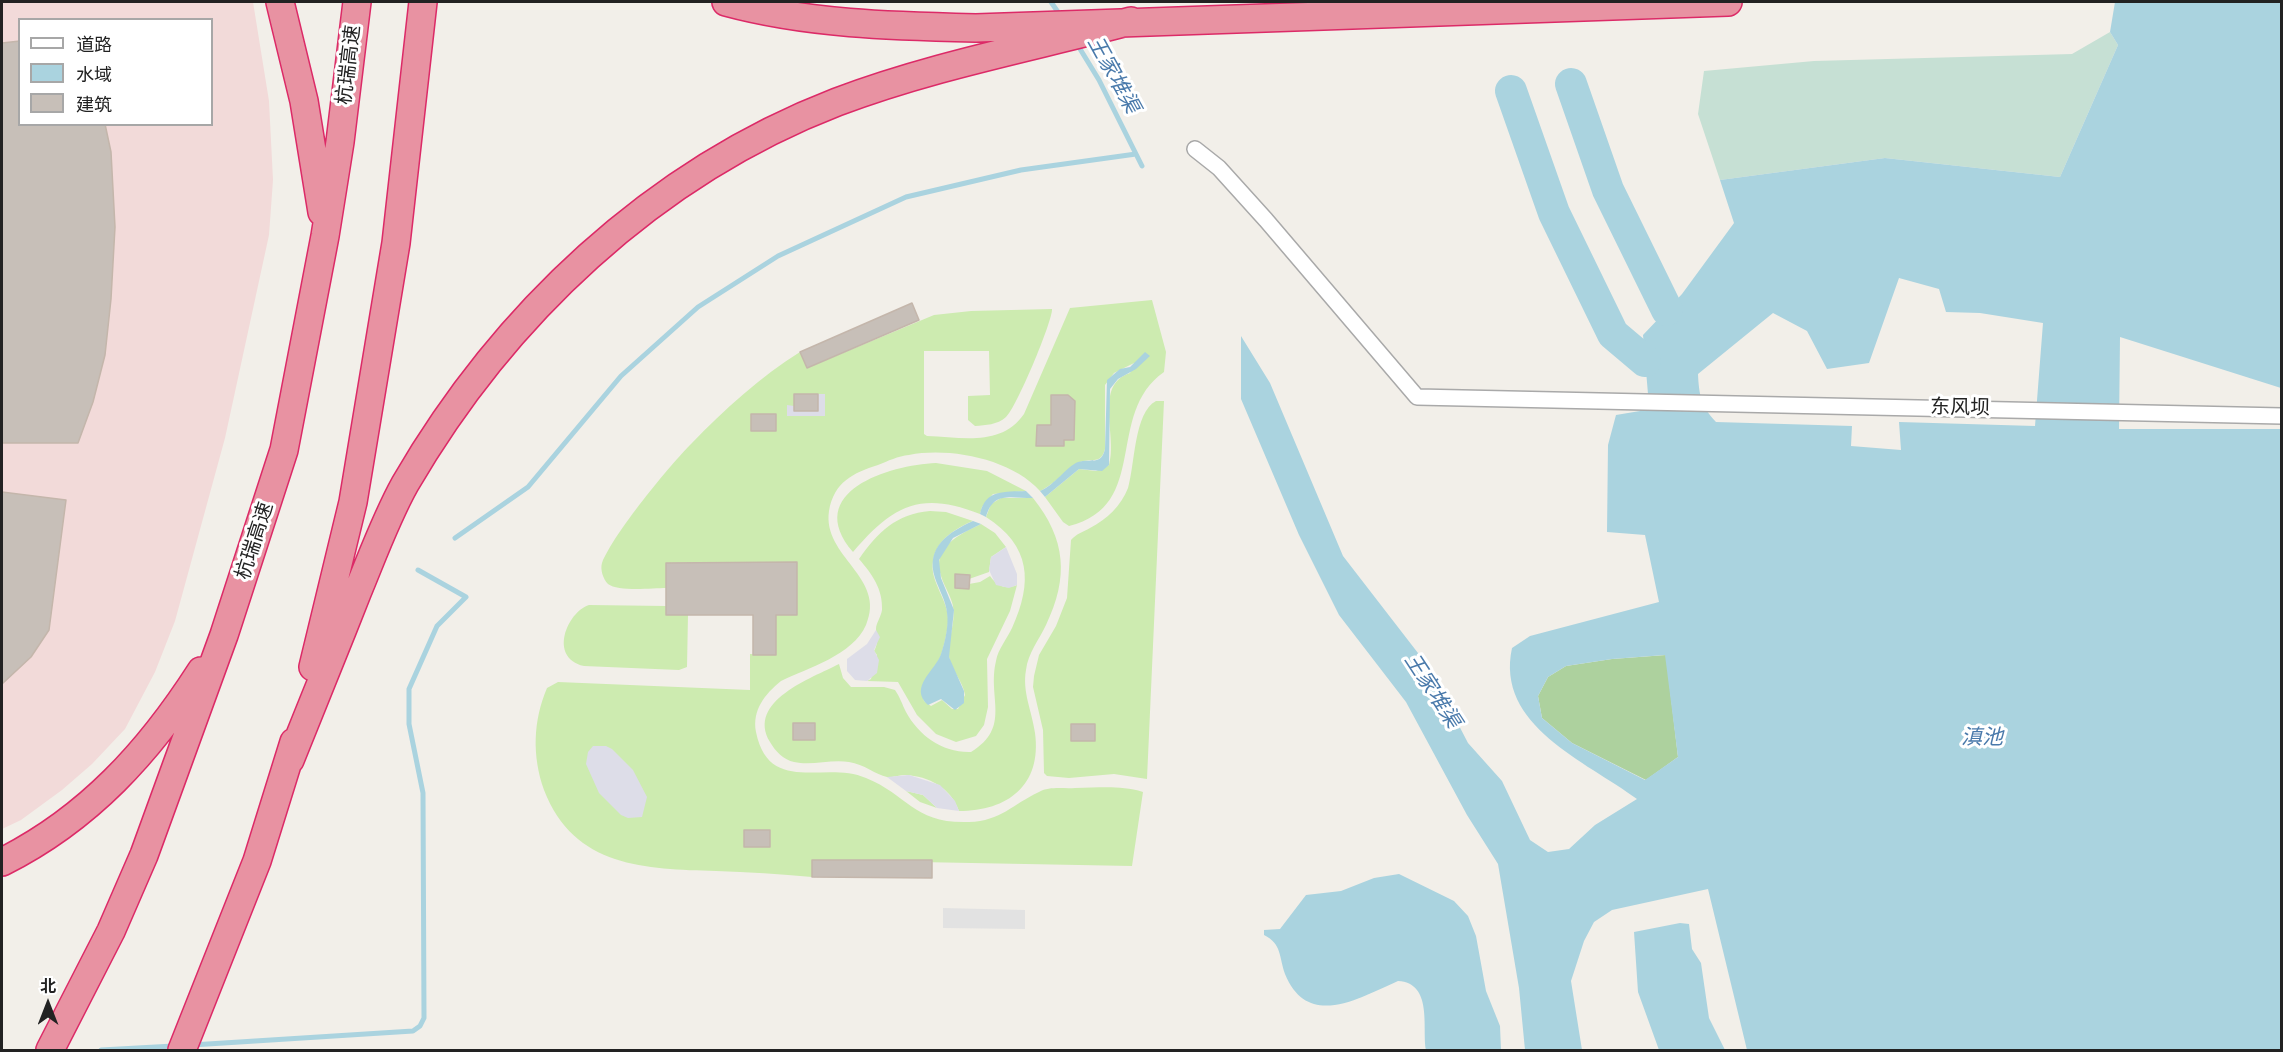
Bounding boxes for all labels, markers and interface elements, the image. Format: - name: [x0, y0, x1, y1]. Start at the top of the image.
- legend: [18, 18, 213, 126]
- street label: 杭瑞高速: [332, 24, 366, 106]
- text: 道路: [76, 32, 112, 56]
- water label: 王家堆渠: [1082, 32, 1144, 118]
- text: 水域: [76, 62, 112, 86]
- text: 建筑: [76, 92, 112, 116]
- street label: 东风坝: [1930, 395, 1990, 421]
- street label: 杭瑞高速: [231, 499, 279, 583]
- water label: 王家堆渠: [1399, 649, 1465, 733]
- water label: 滇池: [1961, 725, 2003, 751]
- north arrow: [18, 974, 78, 1034]
- text: 北: [40, 975, 56, 997]

